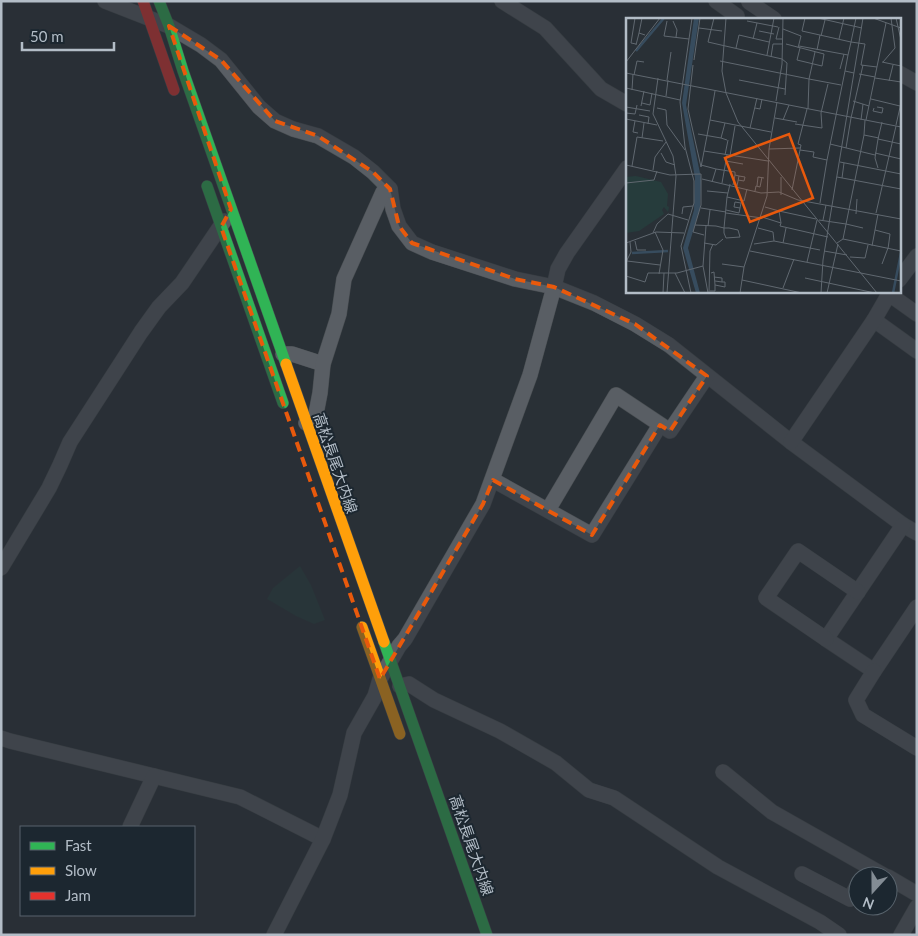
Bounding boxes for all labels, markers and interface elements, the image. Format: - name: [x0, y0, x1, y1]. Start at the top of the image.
- inset map: [626, 18, 900, 292]
- scale bar: [22, 20, 115, 52]
- text: 50 m: [30, 27, 64, 45]
- street label: 高松長尾大内線: [310, 410, 362, 516]
- street label: 高松長尾大内線: [446, 792, 498, 898]
- legend: [20, 826, 195, 916]
- text: Fast: [65, 836, 92, 854]
- text: Slow: [65, 861, 97, 879]
- north arrow: [848, 866, 898, 916]
- text: Jam: [65, 886, 91, 904]
- text: N: [860, 894, 876, 913]

